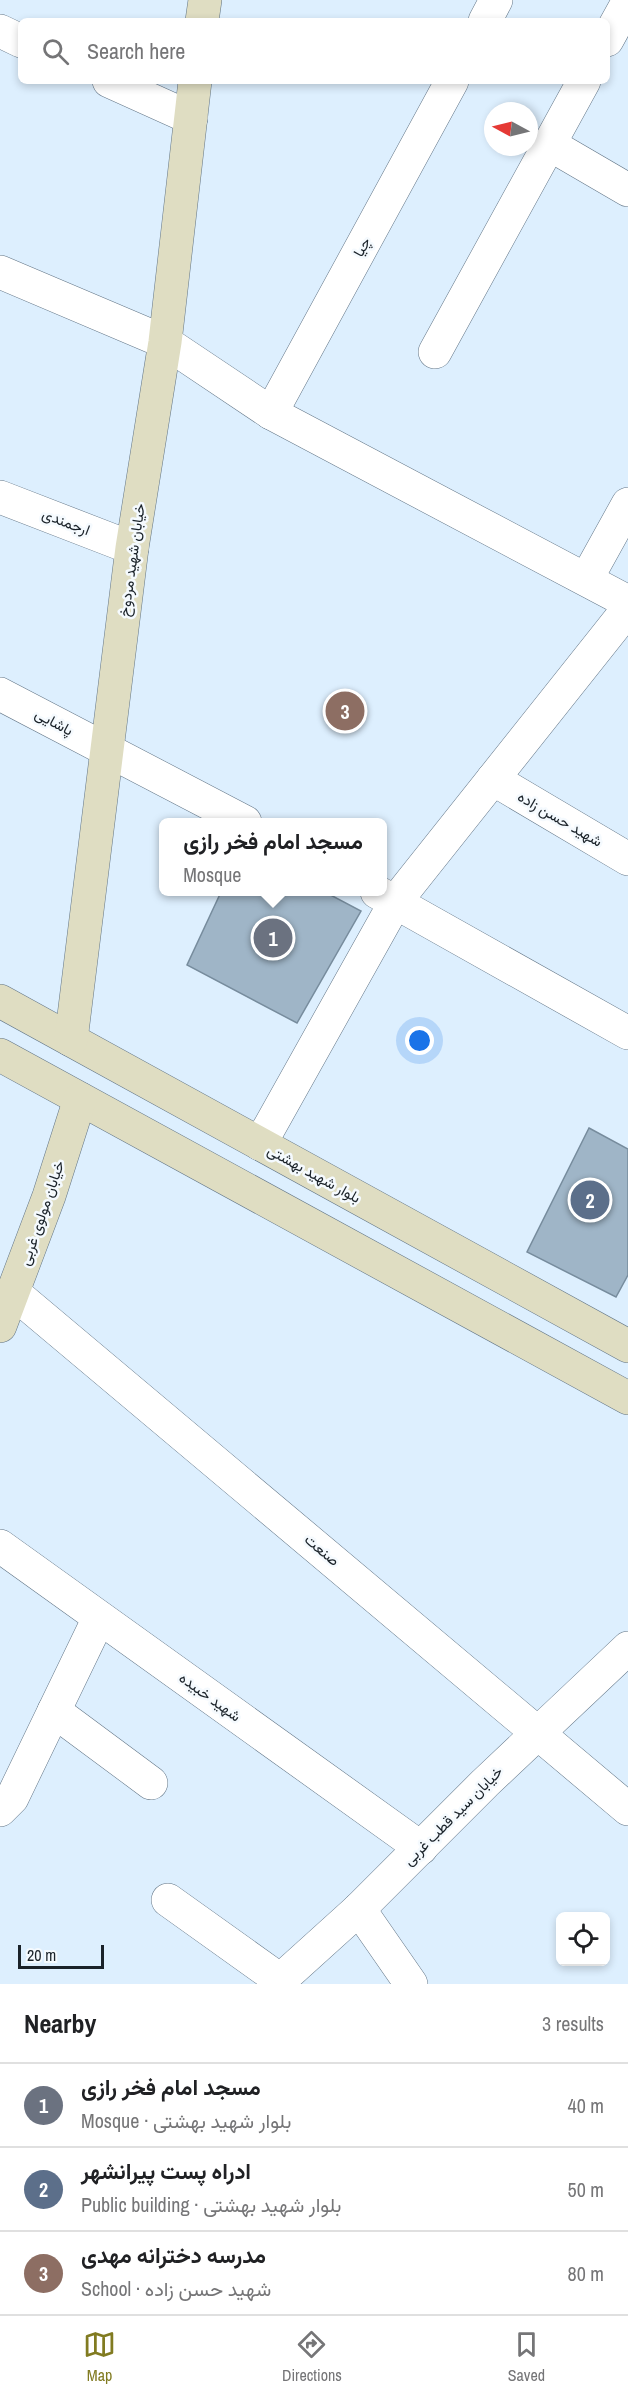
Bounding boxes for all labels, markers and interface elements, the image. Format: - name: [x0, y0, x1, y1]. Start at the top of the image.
- search box: [18, 18, 610, 84]
- icon: search: [39, 35, 72, 68]
- text: Search here: [87, 36, 185, 66]
- north arrow: [484, 102, 538, 156]
- street label: چیا: [348, 233, 375, 260]
- street label: خیابان شهید مردوخ: [113, 502, 151, 618]
- street label: ارجمندی: [39, 503, 93, 540]
- pin: 3: [326, 688, 364, 734]
- street label: پاشایی: [31, 703, 77, 740]
- street label: شهید حسن زاده: [514, 786, 607, 851]
- popup: [159, 818, 387, 896]
- text: مسجد امام فخر رازی: [183, 826, 363, 856]
- text: Mosque: [183, 861, 241, 888]
- pin: 1: [254, 916, 292, 960]
- your location: [405, 1026, 434, 1055]
- street label: بلوار شهید بهشتی: [264, 1139, 365, 1208]
- street label: خیابان مولوی غربی: [14, 1158, 69, 1268]
- pin: 2: [570, 1178, 610, 1222]
- street label: صنعت: [300, 1529, 344, 1571]
- street label: شهید خبیده: [175, 1667, 246, 1726]
- street label: خیابان سید قطب غربی: [398, 1761, 507, 1870]
- map controls: [556, 1912, 610, 1966]
- button: locate: [556, 1912, 610, 1966]
- scale bar: [18, 1942, 104, 1970]
- text: 20 m: [27, 1944, 56, 1966]
- text: Nearby: [24, 2006, 96, 2041]
- text: 3 results: [542, 2010, 604, 2037]
- text: مسجد امام فخر رازی: [81, 2072, 261, 2102]
- text: 1: [39, 2092, 48, 2119]
- text: 40 m: [568, 2092, 604, 2119]
- text: Mosque · بلوار شهید بهشتی: [81, 2107, 291, 2134]
- text: ادراه پست پیرانشهر: [81, 2156, 251, 2186]
- text: 2: [39, 2176, 48, 2203]
- text: 50 m: [568, 2176, 604, 2203]
- text: Public building · بلوار شهید بهشتی: [81, 2191, 341, 2218]
- text: مدرسه دخترانه مهدی: [81, 2240, 266, 2270]
- text: 3: [39, 2260, 48, 2287]
- text: 80 m: [568, 2260, 604, 2287]
- text: School · شهید حسن زاده: [81, 2275, 271, 2302]
- tab: Map: [83, 2328, 116, 2386]
- tab: Directions: [282, 2328, 342, 2386]
- tab: Saved: [508, 2328, 545, 2386]

